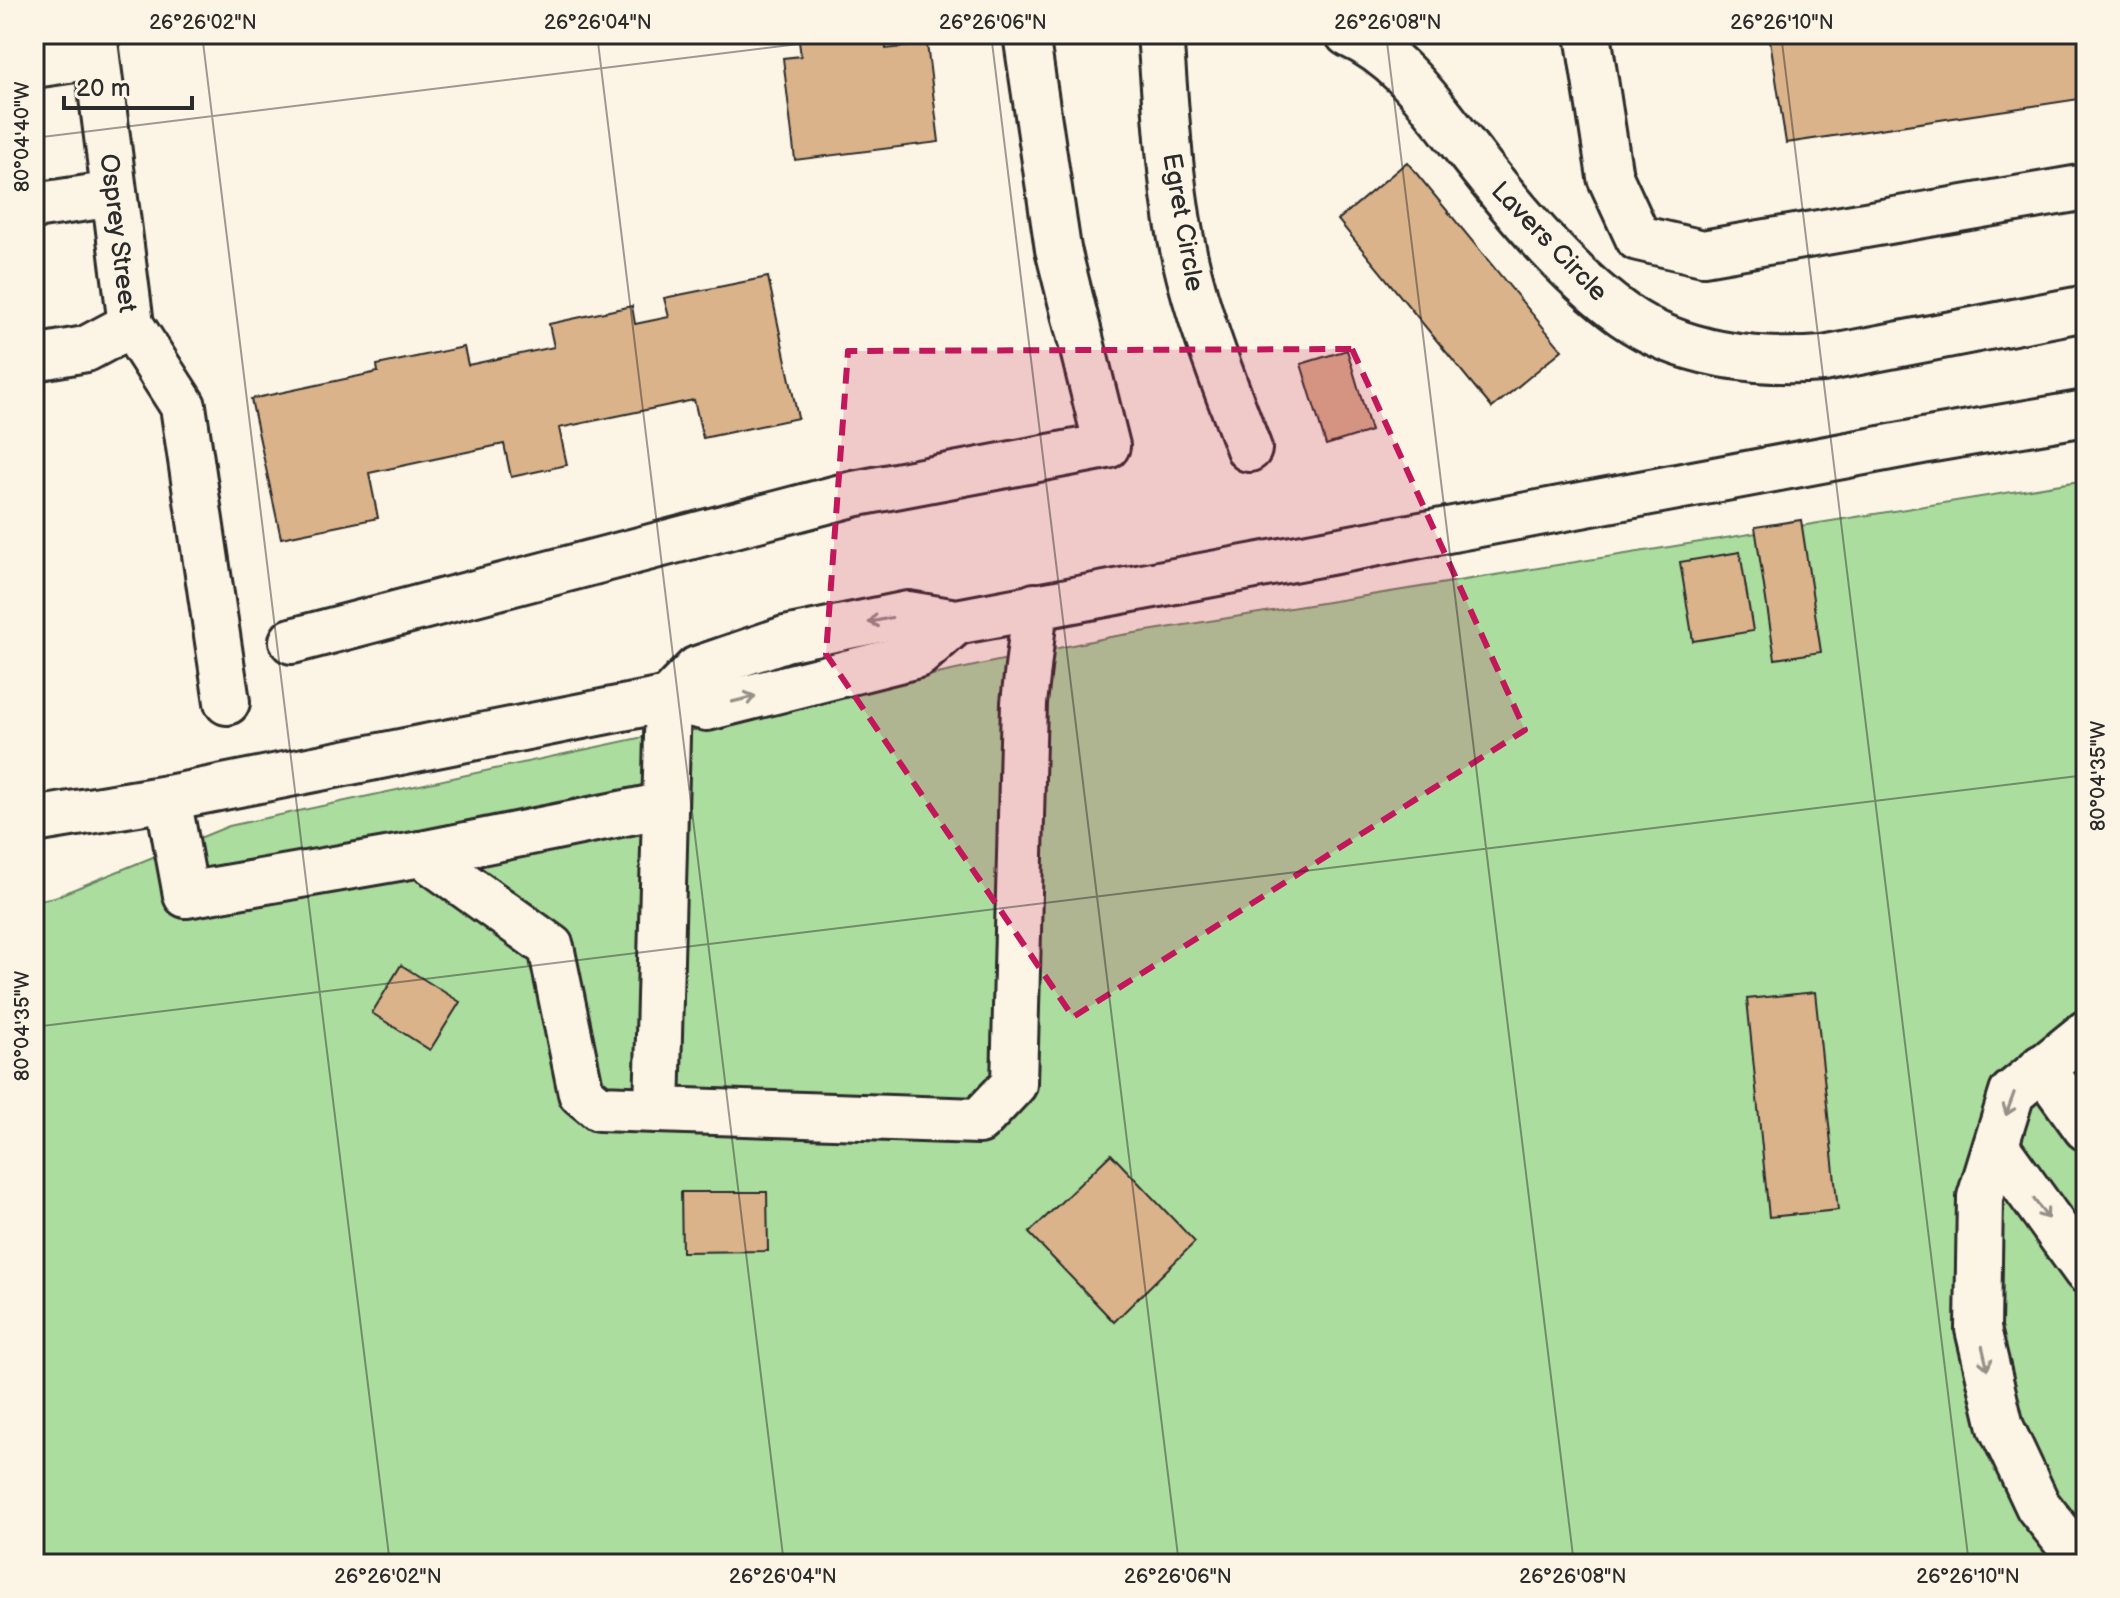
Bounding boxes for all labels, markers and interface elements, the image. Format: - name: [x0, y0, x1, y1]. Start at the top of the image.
- text: 26°26'02"N: [149, 11, 257, 35]
- text: 26°26'04"N: [544, 11, 652, 35]
- text: 26°26'06"N: [939, 11, 1047, 35]
- text: 26°26'08"N: [1334, 11, 1442, 35]
- text: 26°26'10"N: [1730, 11, 1834, 35]
- scale bar: [64, 60, 192, 110]
- text: 20 m: [76, 74, 131, 103]
- text: 80°04'40"W: [11, 82, 35, 192]
- street label: Egret Circle: [1155, 151, 1210, 294]
- street label: Osprey Street: [92, 152, 143, 314]
- street label: Lavers Circle: [1484, 176, 1614, 308]
- one-way arrow: [867, 613, 893, 628]
- one-way arrow: [730, 690, 756, 705]
- text: 80°04'35"W: [2087, 721, 2111, 831]
- text: 80°04'35"W: [11, 971, 35, 1081]
- one-way arrow: [2001, 1091, 2016, 1116]
- one-way arrow: [2033, 1197, 2049, 1219]
- one-way arrow: [1978, 1345, 1993, 1371]
- text: 26°26'02"N: [334, 1565, 442, 1589]
- text: 26°26'04"N: [729, 1565, 837, 1589]
- text: 26°26'06"N: [1124, 1565, 1232, 1589]
- text: 26°26'08"N: [1519, 1565, 1627, 1589]
- text: 26°26'10"N: [1916, 1565, 2020, 1589]

